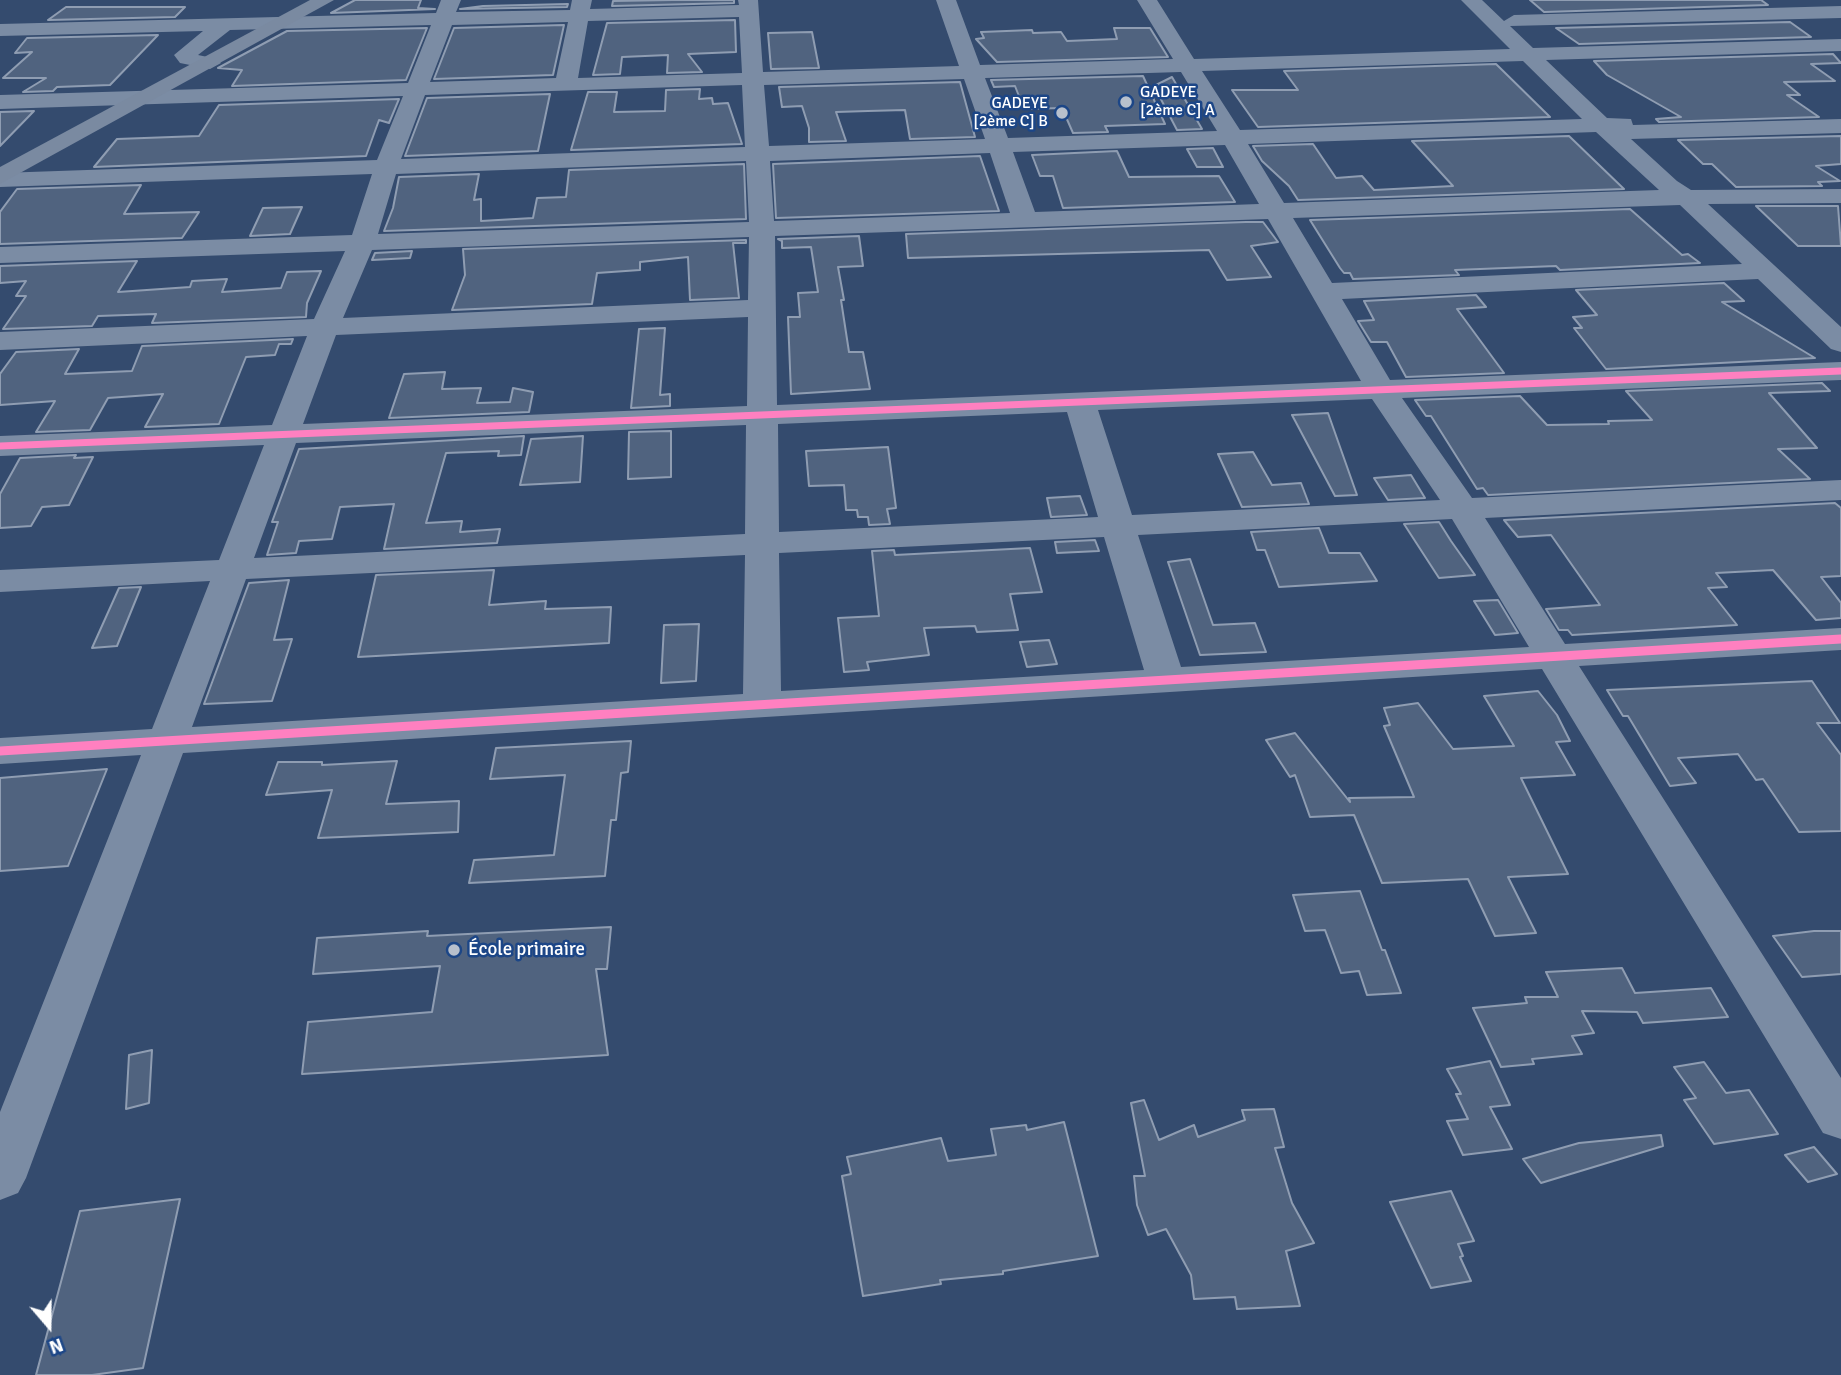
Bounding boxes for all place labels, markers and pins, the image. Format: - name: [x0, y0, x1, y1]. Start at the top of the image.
- place label: GADEYE [2ème C] A: [1140, 83, 1215, 121]
- place label: GADEYE [2ème C] B: [973, 94, 1048, 132]
- marker: GADEYE [2ème C] A: [1118, 94, 1134, 110]
- marker: GADEYE [2ème C] B: [1054, 105, 1070, 121]
- place label: École primaire: [468, 939, 585, 961]
- marker: École primaire: [446, 942, 462, 958]

